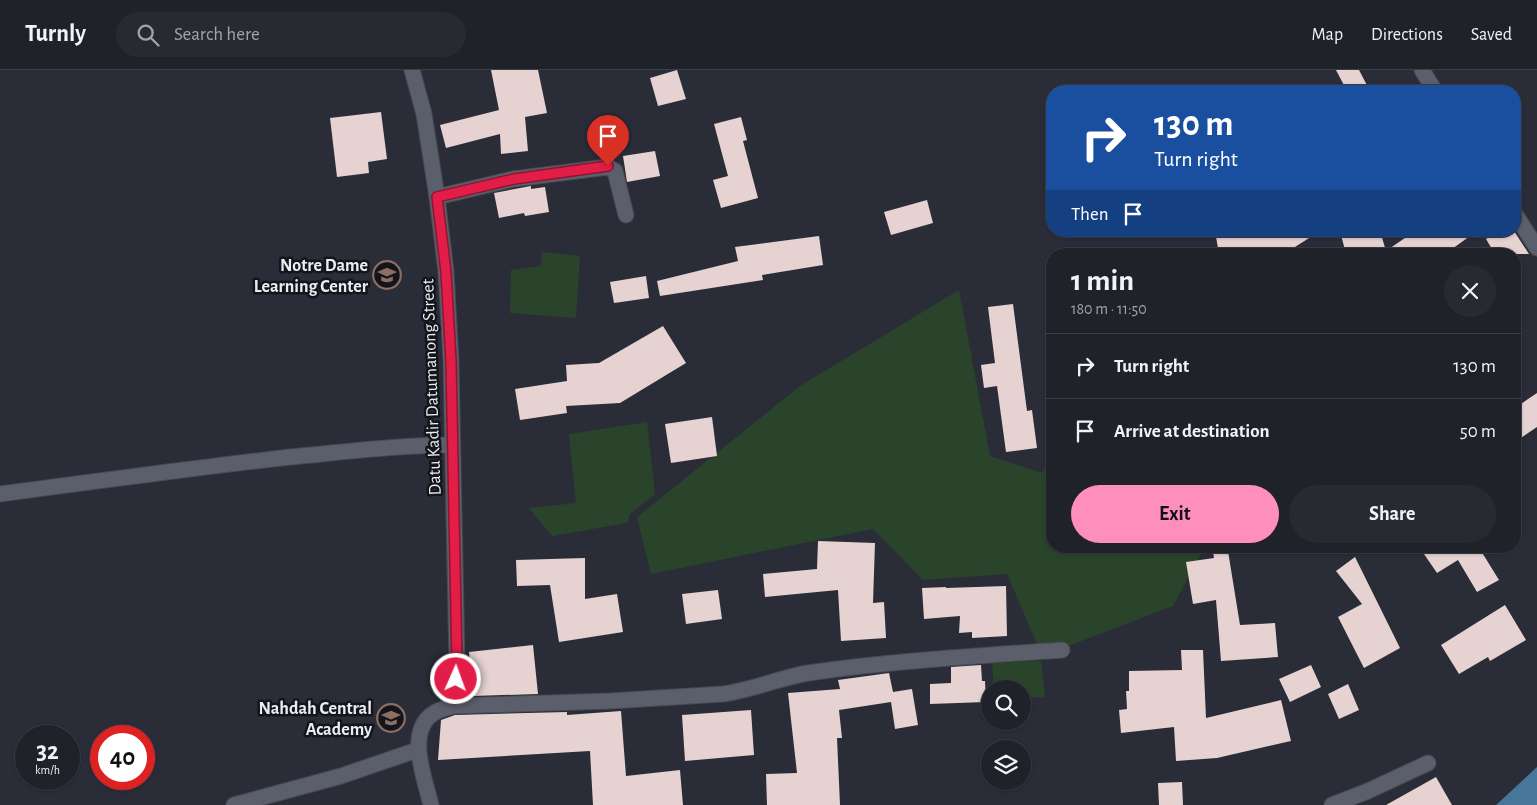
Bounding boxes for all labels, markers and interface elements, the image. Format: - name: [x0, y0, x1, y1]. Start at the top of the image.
- search box: [116, 12, 466, 57]
- icon: search: [134, 21, 162, 49]
- text: Turnly: [25, 22, 86, 46]
- text: Search here: [174, 25, 260, 44]
- text: Map: [1312, 26, 1343, 44]
- text: Directions: [1371, 26, 1443, 44]
- text: Saved: [1471, 26, 1512, 44]
- icon: right: [1071, 105, 1136, 170]
- text: 130 m: [1154, 107, 1233, 142]
- pin: [587, 115, 629, 166]
- icon: arrive: [594, 122, 622, 150]
- text: Turn right: [1154, 148, 1238, 170]
- icon: arrive: [1119, 200, 1147, 228]
- text: Then: [1071, 205, 1109, 224]
- place label: Notre Dame Learning Center: [254, 257, 369, 296]
- school or university icon: Notre Dame Learning Center: [372, 260, 402, 290]
- button: close: [1444, 265, 1496, 317]
- text: 1 min: [1071, 266, 1134, 296]
- street label: Datu Kadir Datumanong Street: [419, 278, 445, 496]
- text: 180 m · 11:50: [1071, 301, 1147, 317]
- icon: right: [1071, 352, 1099, 380]
- text: Turn right: [1114, 357, 1189, 376]
- text: 130 m: [1453, 357, 1496, 376]
- icon: arrive: [1071, 417, 1099, 445]
- text: Arrive at destination: [1114, 422, 1270, 441]
- text: 50 m: [1460, 422, 1496, 441]
- button: Exit: [1071, 485, 1279, 543]
- button: Share: [1289, 485, 1496, 543]
- position arrow: [429, 652, 481, 704]
- map controls: [981, 680, 1031, 790]
- button: search: [981, 680, 1031, 730]
- place label: Nahdah Central Academy: [258, 700, 373, 739]
- school or university icon: Nahdah Central Academy: [376, 703, 406, 733]
- speed limit sign: 40: [90, 725, 155, 790]
- text: 32: [36, 739, 59, 764]
- button: layers: [981, 740, 1031, 790]
- text: km/h: [35, 764, 60, 776]

